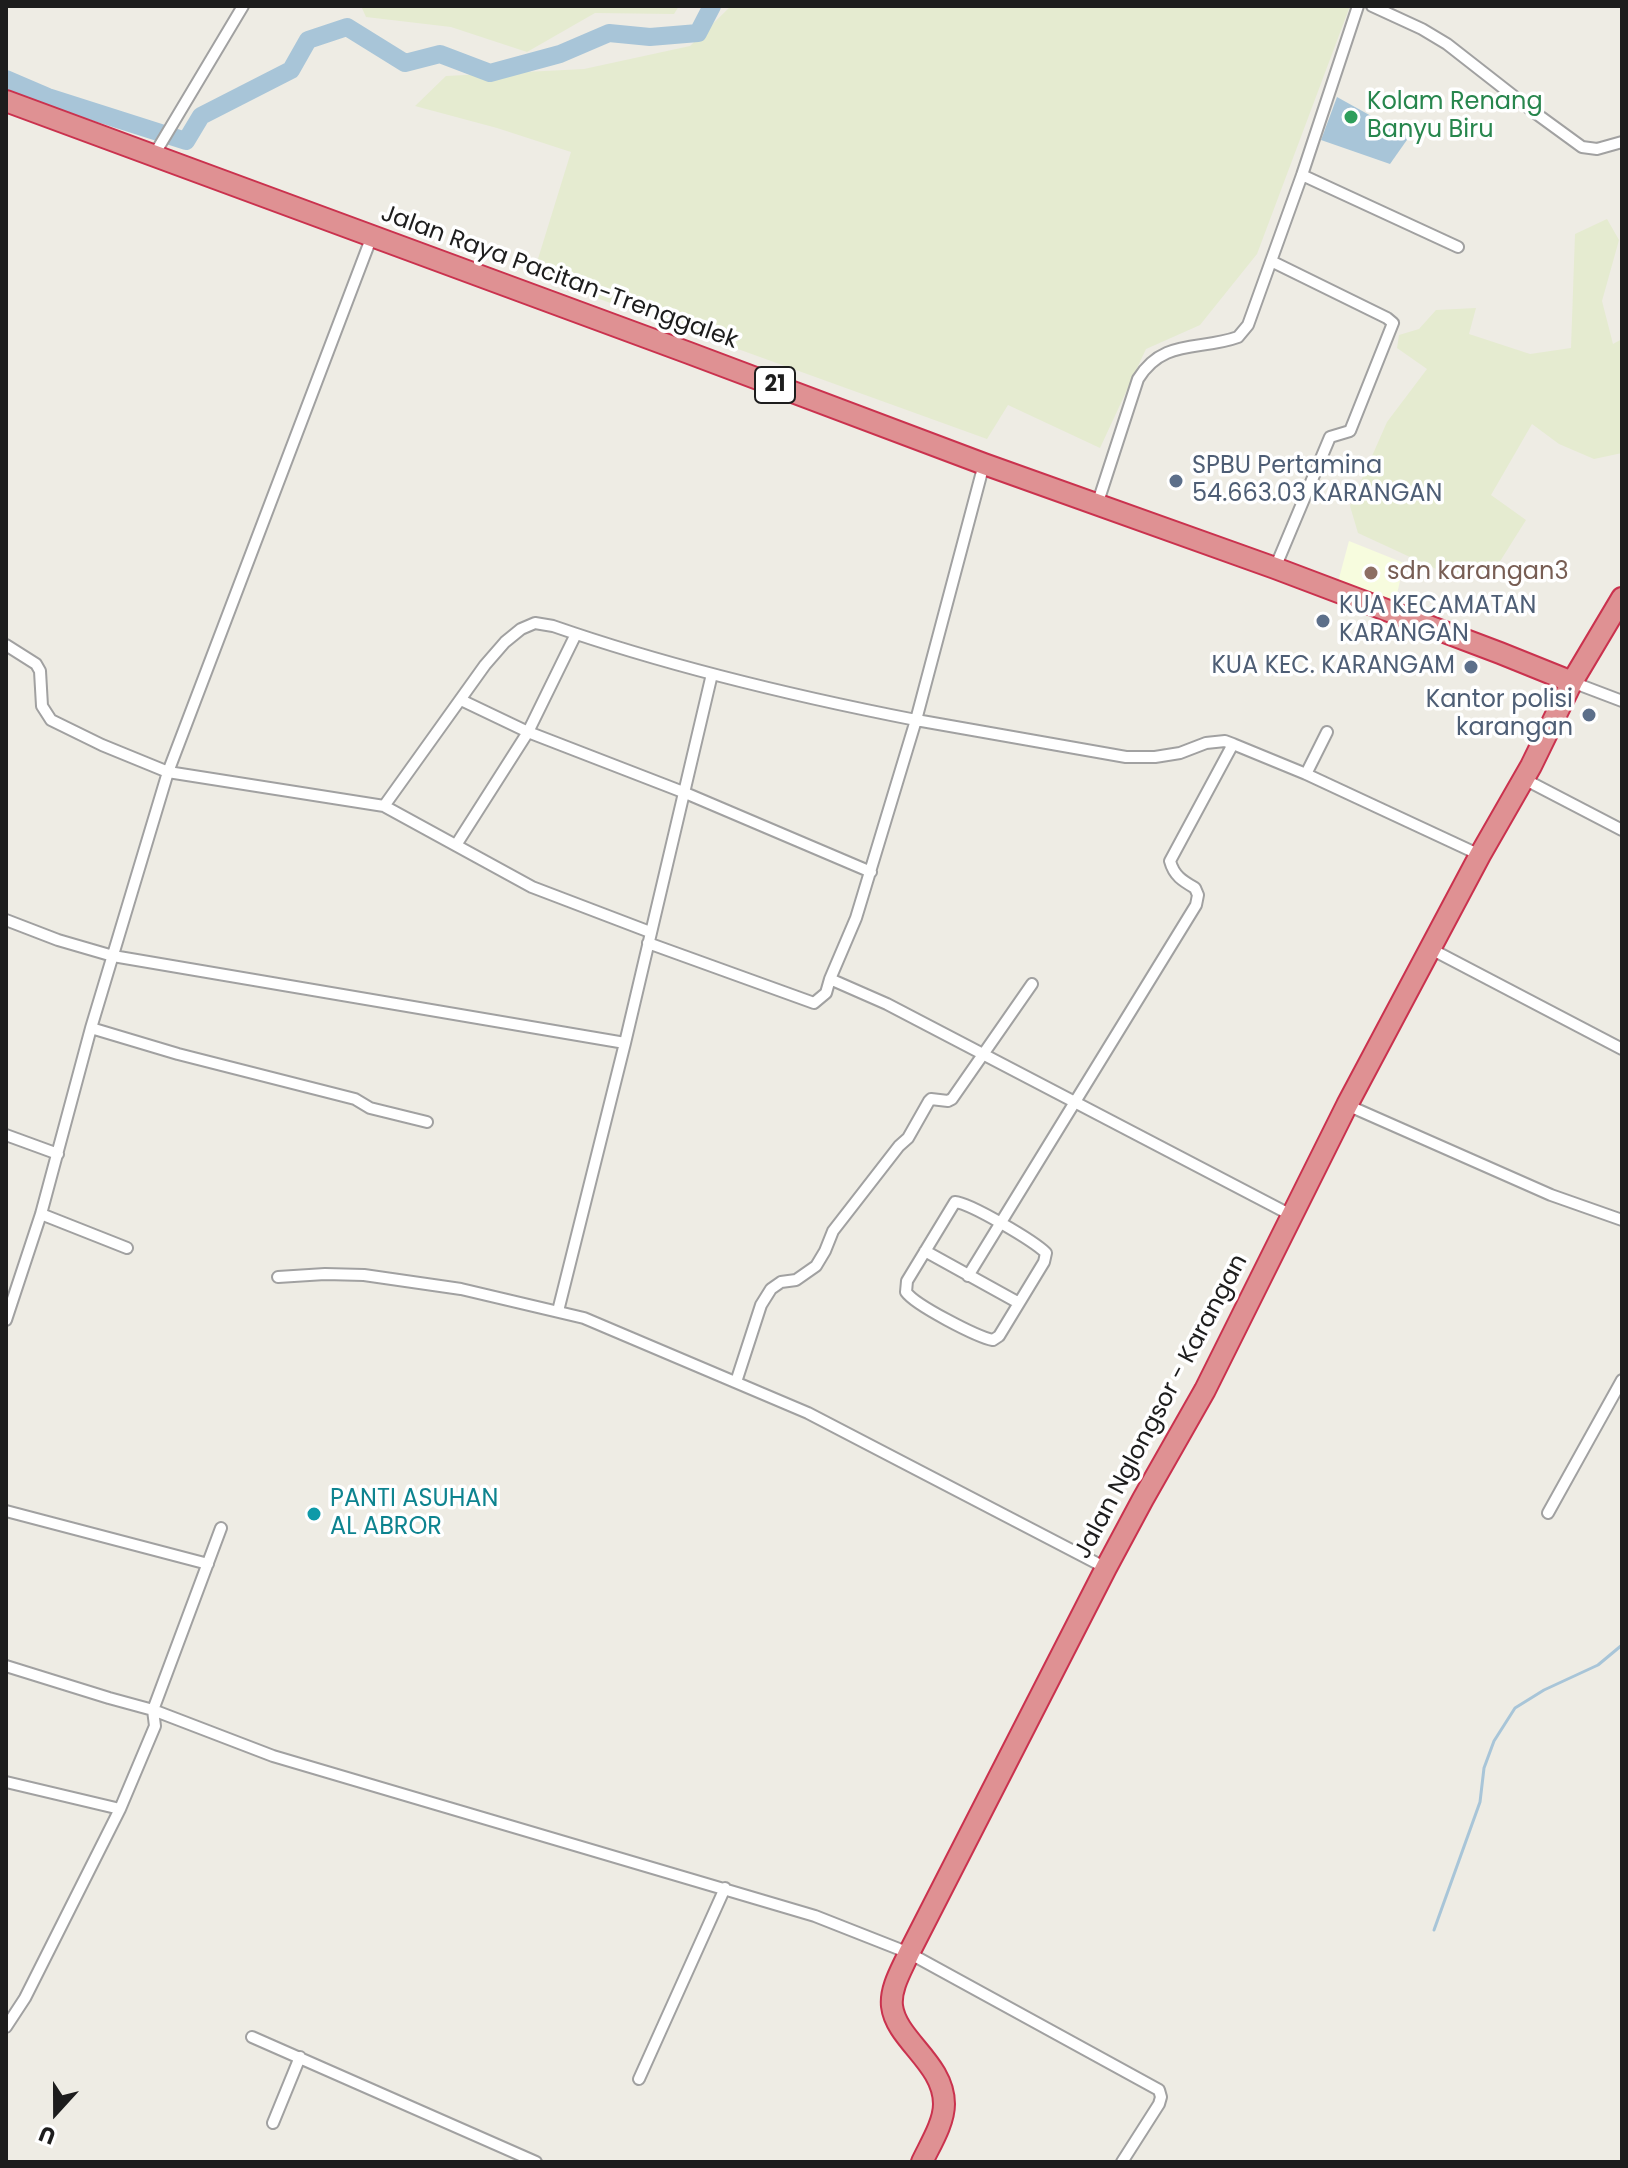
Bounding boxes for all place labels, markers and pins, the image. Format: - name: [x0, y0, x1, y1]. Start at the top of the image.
- place label: Kolam Renang Banyu Biru: [1367, 89, 1543, 145]
- marker: Kolam Renang Banyu Biru: [1342, 108, 1360, 126]
- place label: SPBU Pertamina 54.663.03 KARANGAN: [1192, 453, 1442, 509]
- marker: SPBU Pertamina 54.663.03 KARANGAN: [1167, 472, 1185, 490]
- place label: sdn karangan3: [1387, 559, 1569, 587]
- marker: sdn karangan3: [1362, 564, 1380, 582]
- place label: KUA KECAMATAN KARANGAN: [1339, 593, 1536, 649]
- marker: KUA KECAMATAN KARANGAN: [1314, 612, 1332, 630]
- place label: KUA KEC. KARANGAM: [1211, 653, 1455, 681]
- marker: KUA KEC. KARANGAM: [1462, 658, 1480, 676]
- place label: Kantor polisi karangan: [1426, 687, 1573, 743]
- marker: Kantor polisi karangan: [1580, 706, 1598, 724]
- place label: PANTI ASUHAN AL ABROR: [330, 1486, 498, 1542]
- marker: PANTI ASUHAN AL ABROR: [305, 1505, 323, 1523]

